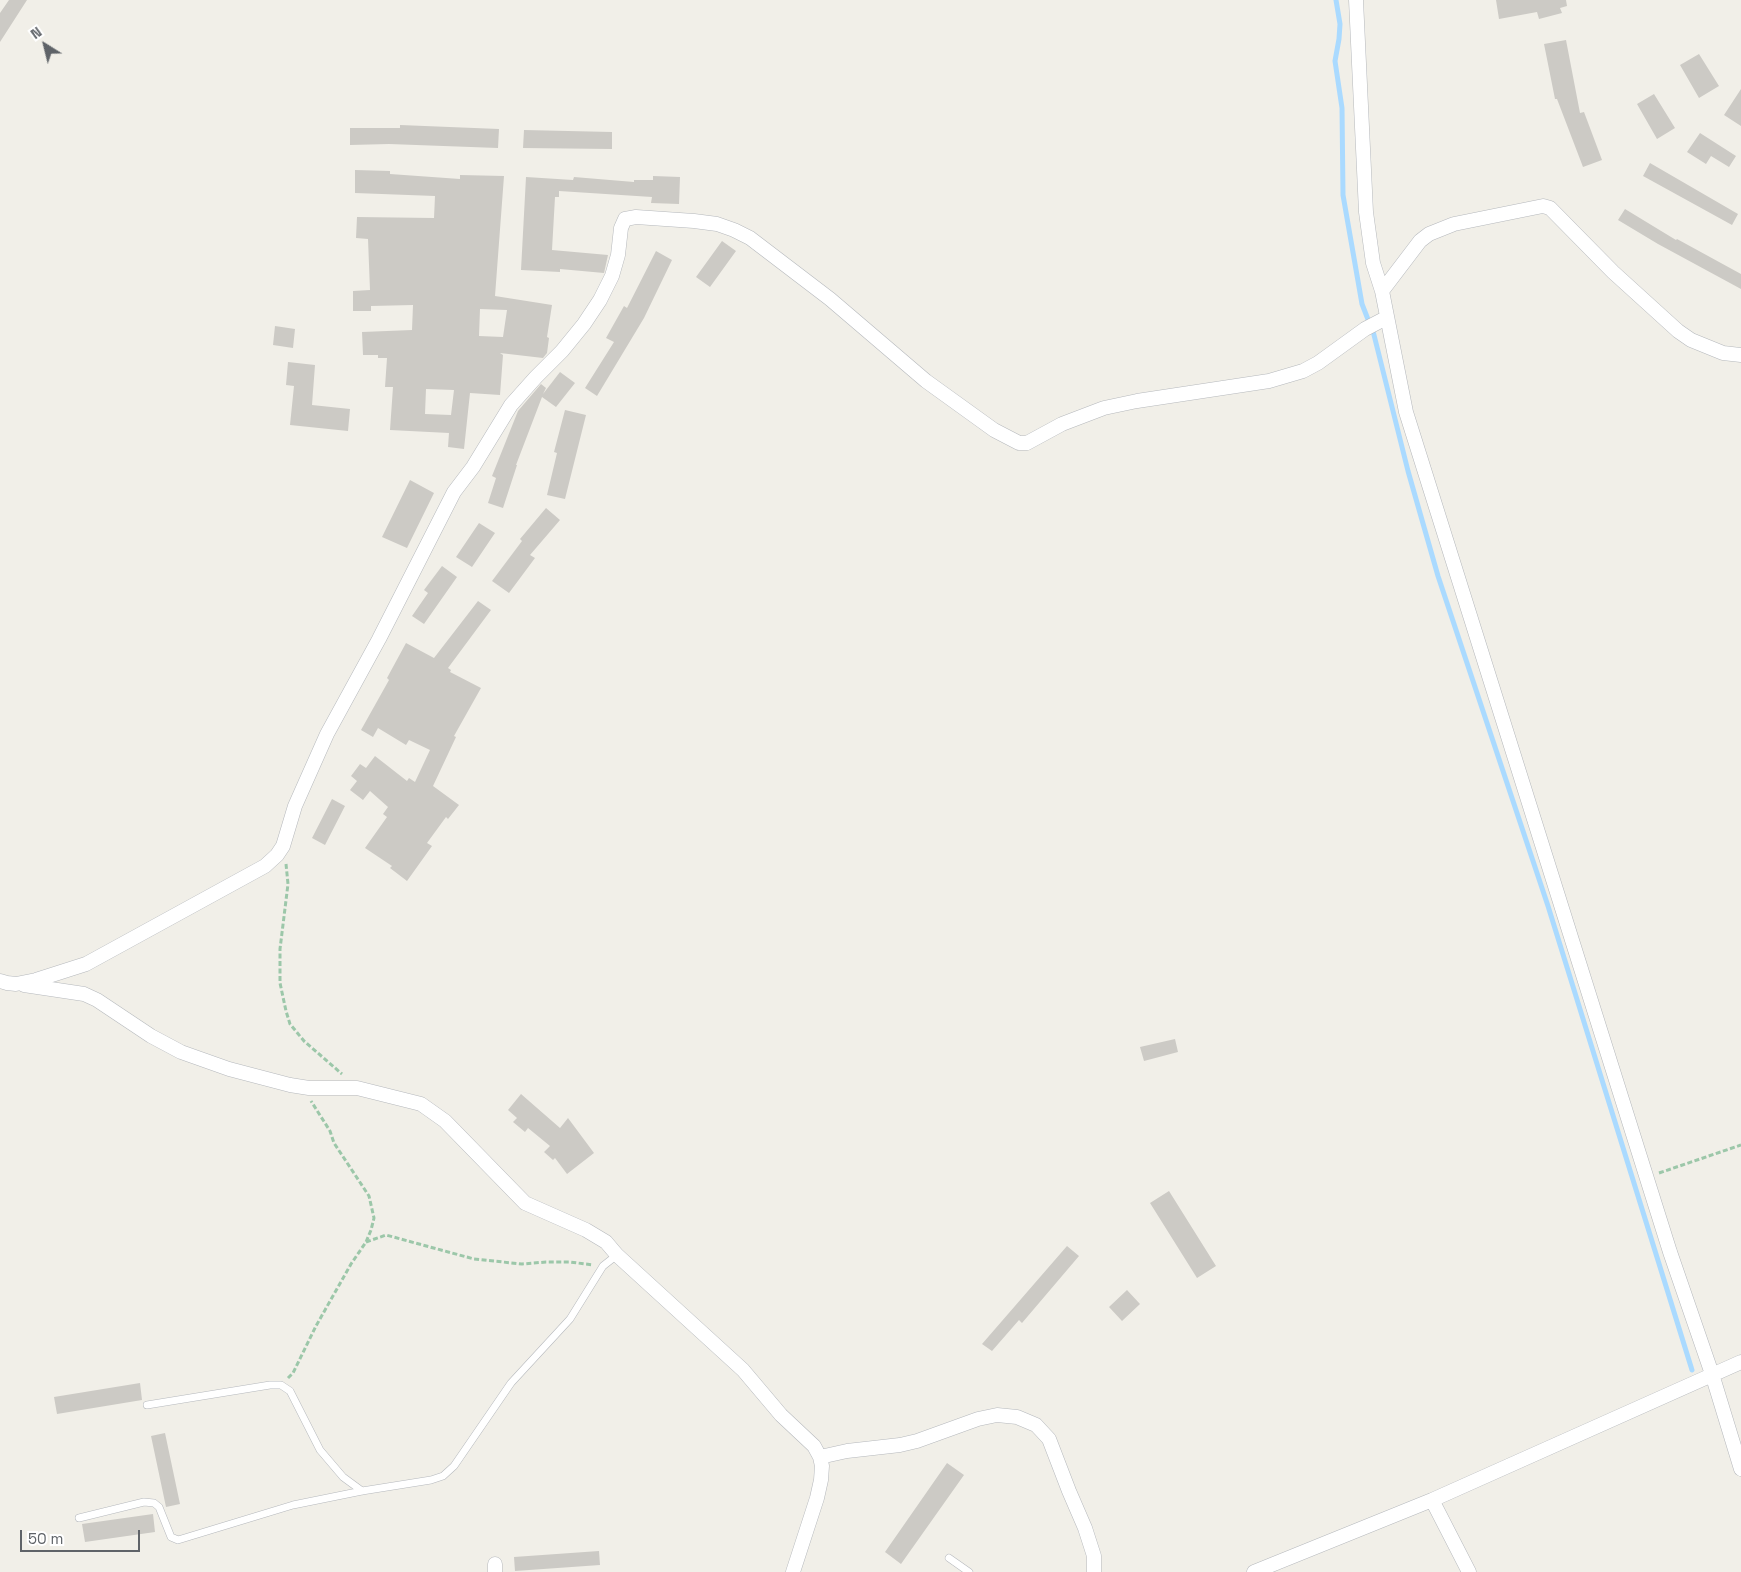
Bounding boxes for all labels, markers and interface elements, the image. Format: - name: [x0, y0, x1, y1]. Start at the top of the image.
- north arrow: [20, 20, 70, 70]
- text: N: [27, 23, 45, 43]
- scale bar: [22, 1520, 142, 1552]
- text: 50 m: [28, 1529, 63, 1548]

